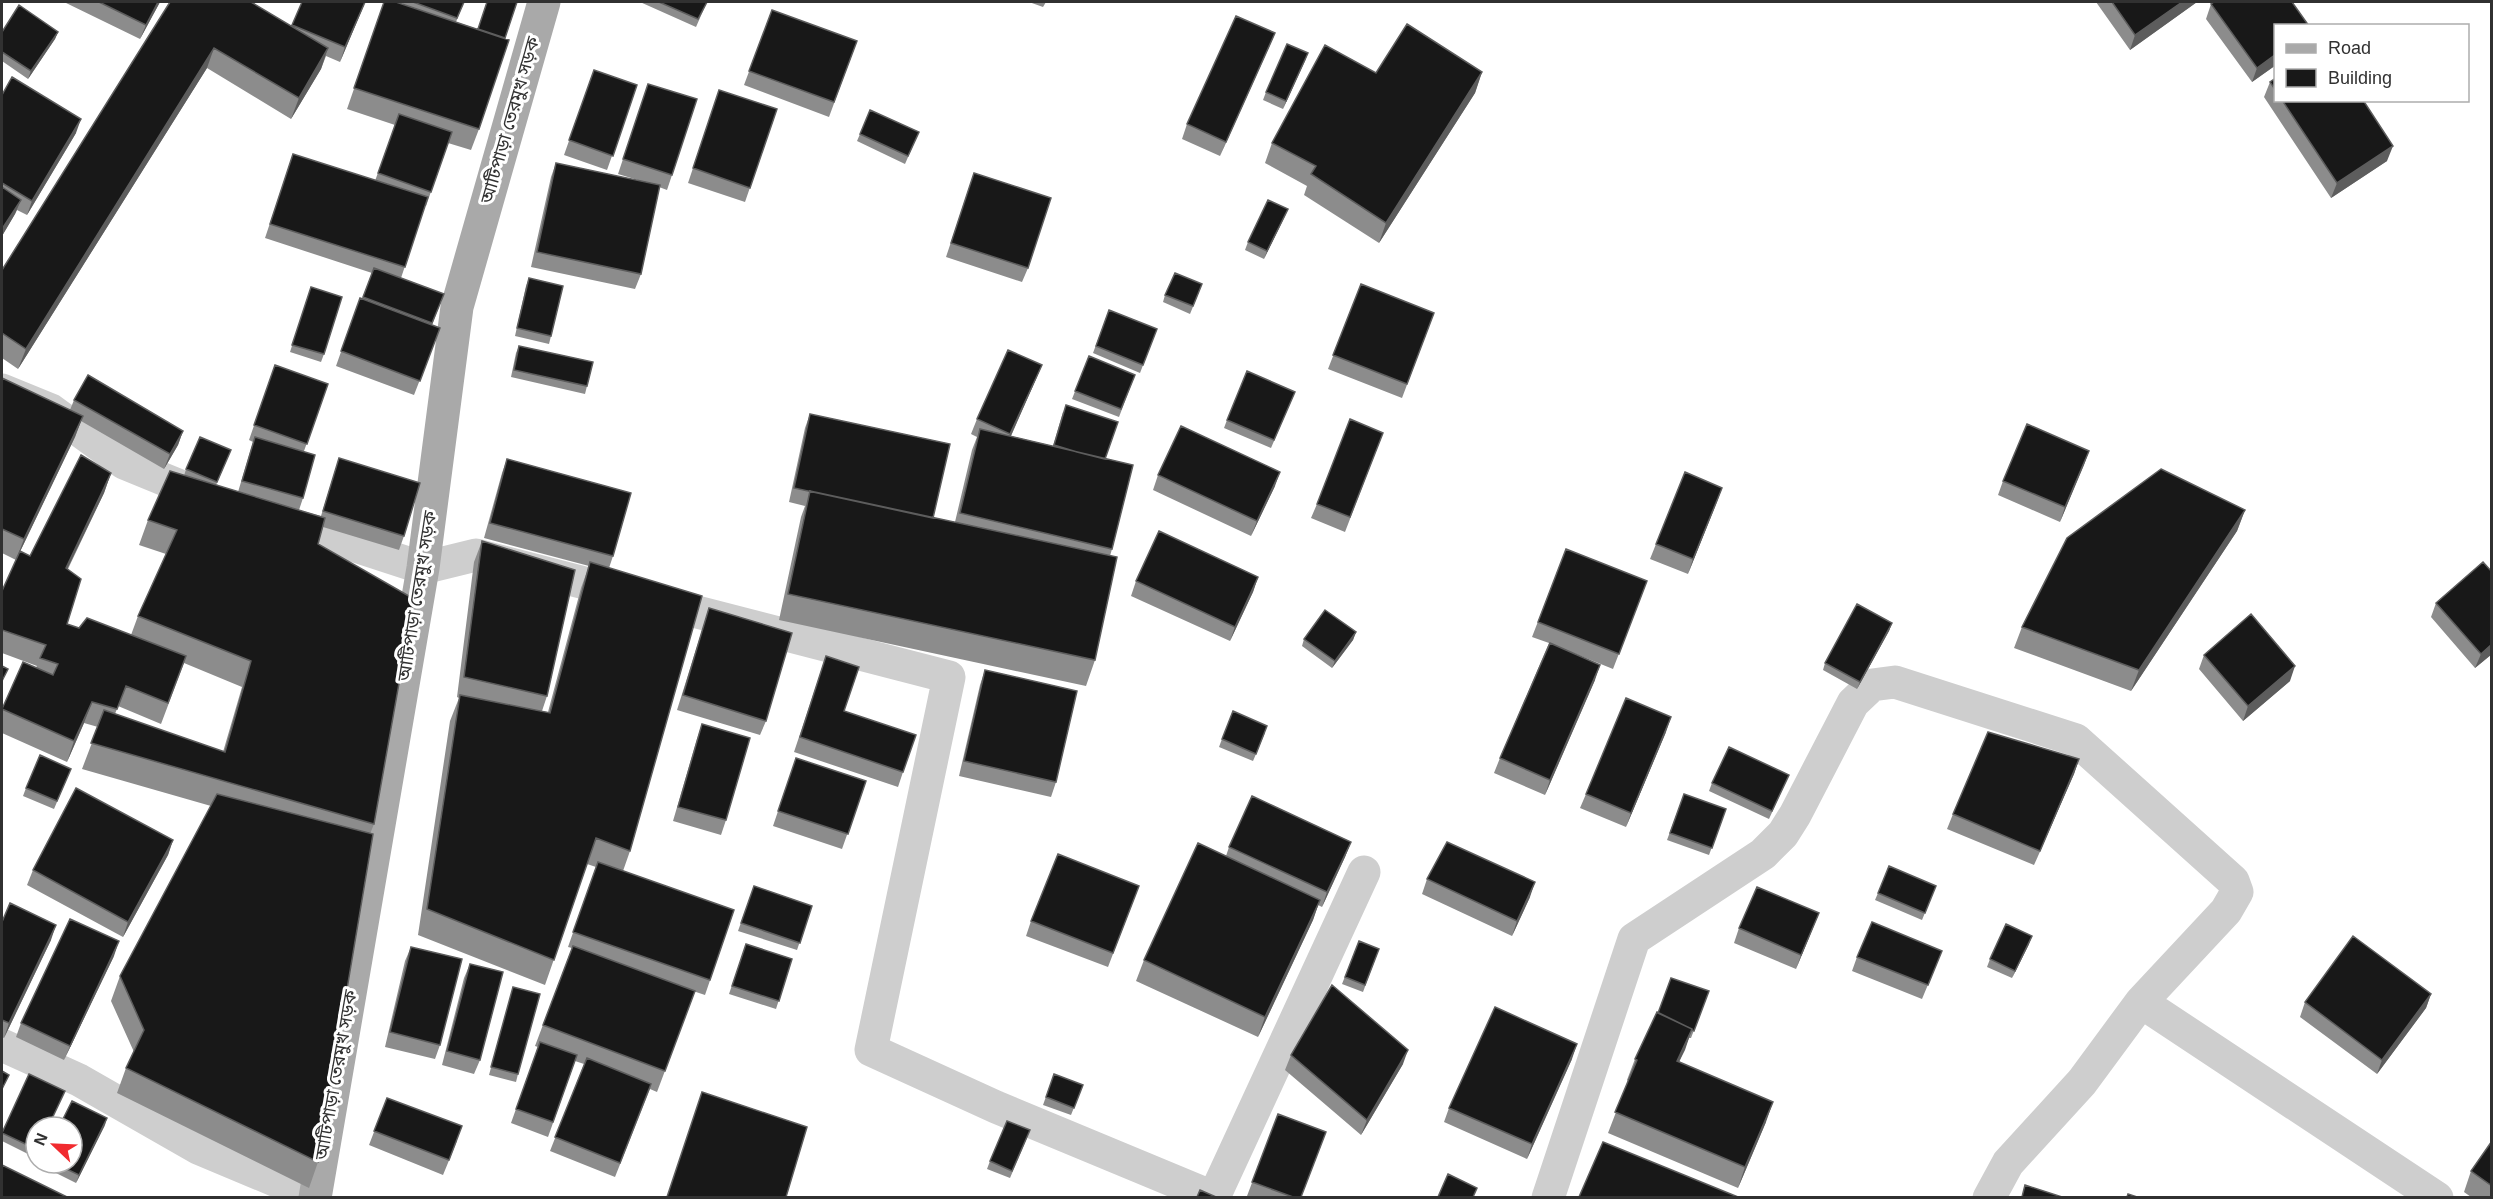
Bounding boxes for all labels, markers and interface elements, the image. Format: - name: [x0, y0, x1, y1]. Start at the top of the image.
- legend: [2274, 24, 2469, 102]
- street label: আটিপাড়া তেরমুখ সড়ক: [476, 34, 544, 207]
- text: Road: [2328, 38, 2371, 58]
- text: Building: [2328, 68, 2392, 88]
- street label: আটিপাড়া তেরমুখ সড়ক: [393, 509, 441, 684]
- street label: আটিপাড়া তেরমুখ সড়ক: [311, 988, 362, 1163]
- north arrow: [24, 1115, 84, 1175]
- text: N: [31, 1131, 51, 1148]

